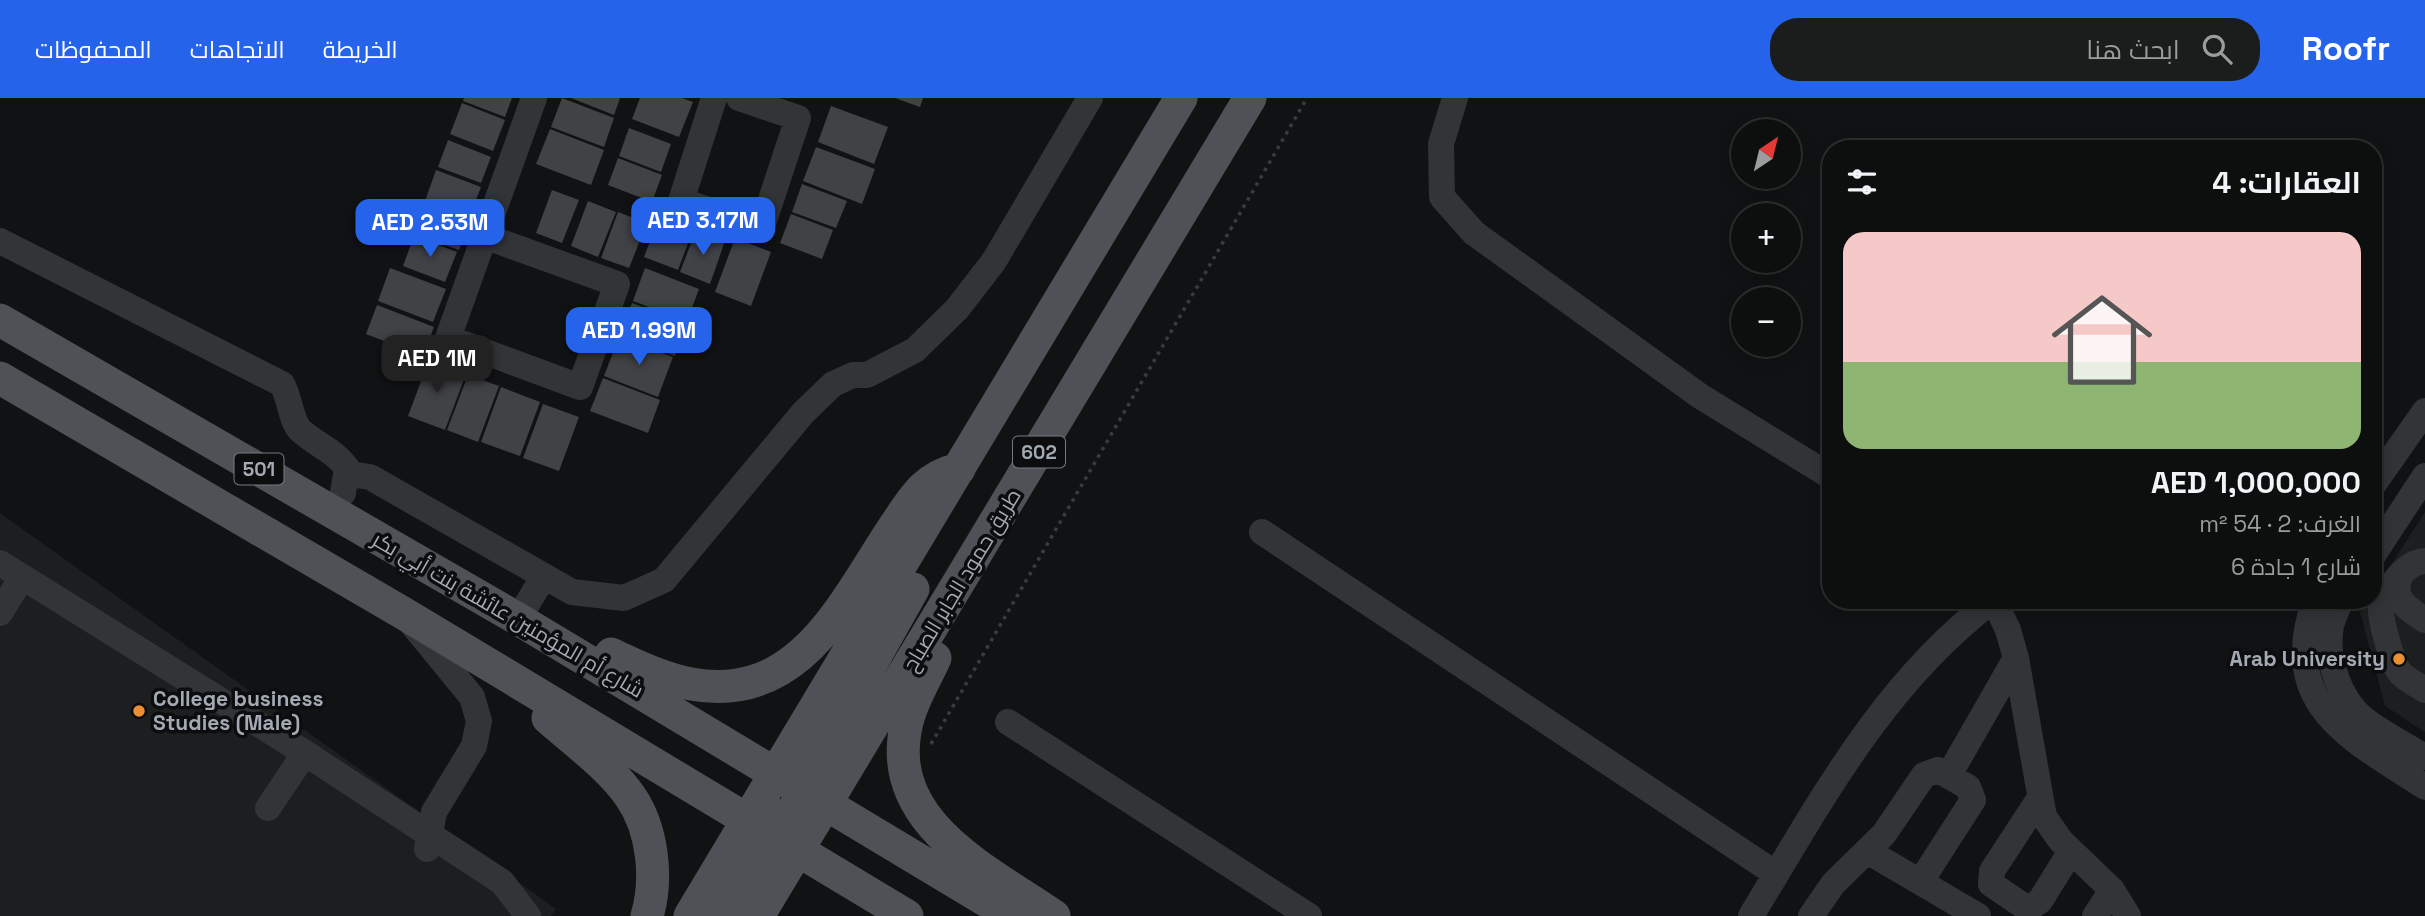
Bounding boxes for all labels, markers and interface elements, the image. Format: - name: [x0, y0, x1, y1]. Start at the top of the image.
- search box: [1770, 18, 2260, 81]
- text: Roofr: [2302, 28, 2390, 70]
- icon: search: [2198, 30, 2236, 68]
- text: ابحث هنا: [2086, 33, 2180, 67]
- text: المحفوظات: [35, 34, 152, 65]
- text: الاتجاهات: [190, 34, 285, 65]
- text: الخريطة: [323, 34, 398, 65]
- north arrow: [1731, 119, 1801, 189]
- map controls: [1731, 119, 1801, 357]
- icon: filters: [1843, 163, 1881, 201]
- text: العقارات: 4: [2212, 163, 2361, 202]
- pin: AED 3.17M: [623, 198, 783, 257]
- pin: AED 2.53M: [350, 200, 510, 259]
- button: +: [1731, 203, 1801, 273]
- text: AED 3.17M: [647, 205, 759, 235]
- text: AED 2.53M: [371, 207, 489, 237]
- icon: home: [2039, 277, 2165, 403]
- button: −: [1731, 287, 1801, 357]
- pin: AED 1.99M: [559, 308, 719, 367]
- text: AED 1.99M: [582, 315, 696, 345]
- pin: AED 1M: [380, 336, 494, 395]
- text: AED 1M: [397, 343, 477, 373]
- road number: 602: [1013, 436, 1065, 468]
- road number: 501: [234, 454, 284, 484]
- text: AED 1,000,000: [2151, 463, 2361, 502]
- street label: طريق حمود الجابر الصباح: [896, 483, 1028, 677]
- text: الغرف: 2 · 54 m²: [2199, 509, 2361, 539]
- street label: شارع أم المؤمنين عائشة بنت أبي بكر: [365, 525, 649, 706]
- text: شارع 1 جادة 6: [2231, 552, 2361, 582]
- place label: Arab University: [2230, 645, 2385, 672]
- marker: Arab University: [2391, 651, 2407, 667]
- place label: College business Studies (Male): [153, 685, 324, 736]
- marker: College business Studies (Male): [131, 703, 147, 719]

